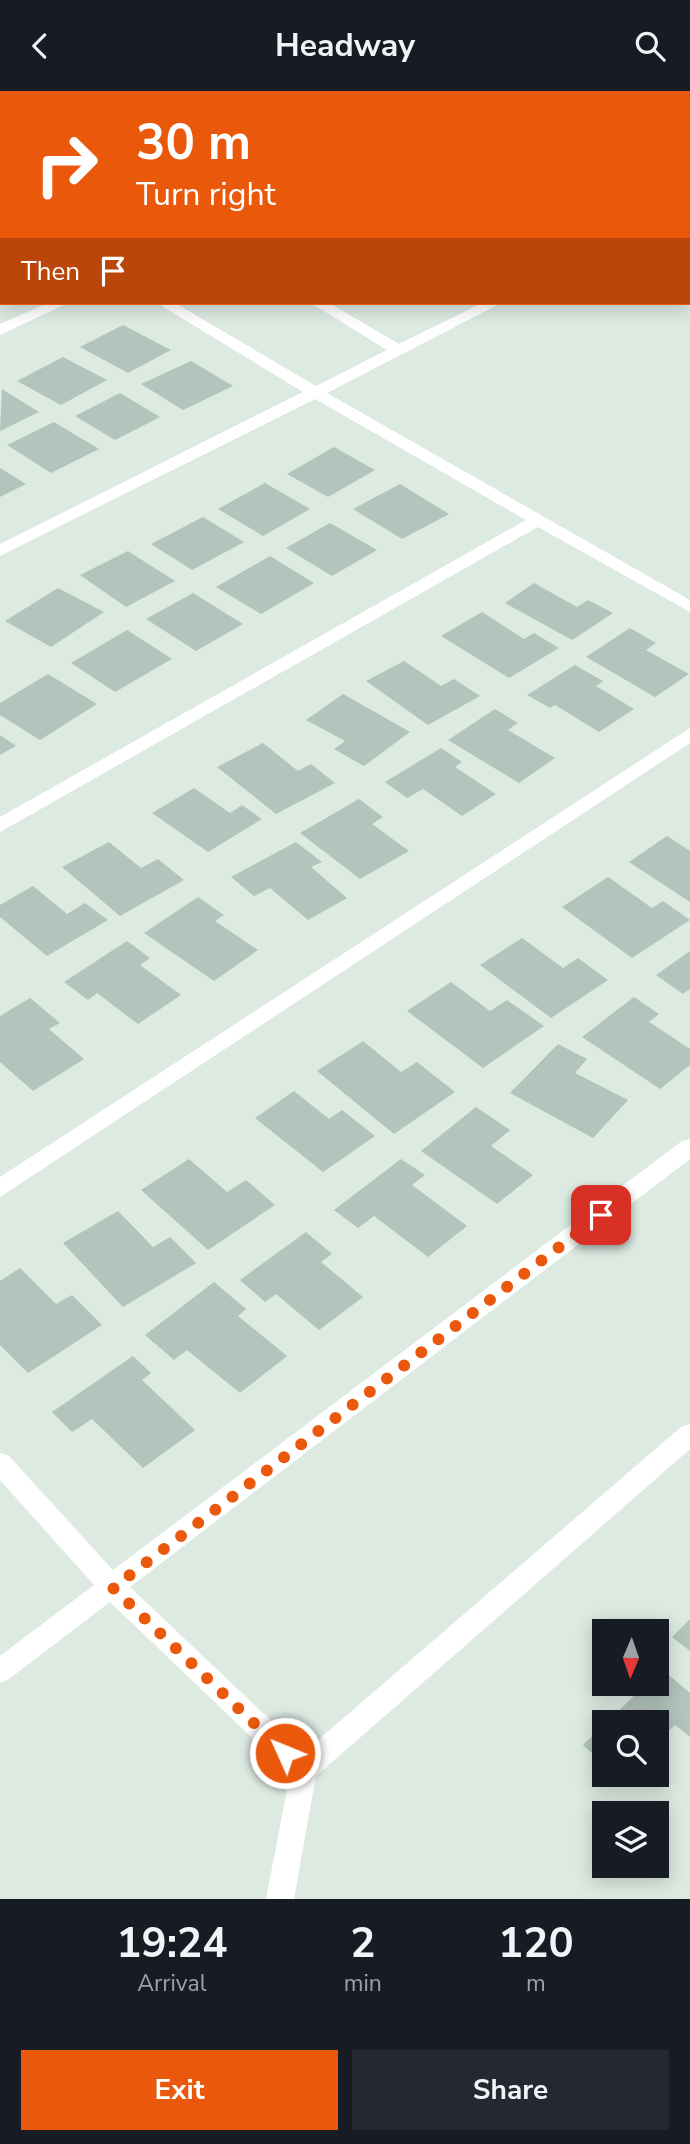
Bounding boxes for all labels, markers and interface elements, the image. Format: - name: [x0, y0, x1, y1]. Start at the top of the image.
- text: Headway: [275, 24, 415, 67]
- icon: back: [21, 27, 59, 65]
- icon: search: [631, 27, 669, 65]
- text: 30 m: [136, 109, 251, 176]
- icon: right: [21, 119, 112, 210]
- text: Turn right: [136, 173, 276, 216]
- icon: arrive: [94, 252, 132, 290]
- text: Then: [21, 254, 80, 289]
- pin: [571, 1185, 631, 1245]
- icon: arrive: [582, 1196, 620, 1234]
- north arrow: [592, 1619, 668, 1696]
- map controls: [592, 1619, 669, 1878]
- button: search: [592, 1710, 669, 1787]
- position arrow: [248, 1716, 322, 1790]
- button: layers: [592, 1801, 669, 1878]
- text: 19:24: [116, 1915, 227, 1972]
- text: 2: [350, 1915, 375, 1972]
- text: 120: [498, 1915, 574, 1972]
- text: Arrival: [137, 1968, 206, 1999]
- text: min: [344, 1968, 382, 1999]
- text: m: [526, 1968, 546, 1999]
- button: Exit: [21, 2050, 338, 2130]
- button: Share: [352, 2050, 669, 2130]

